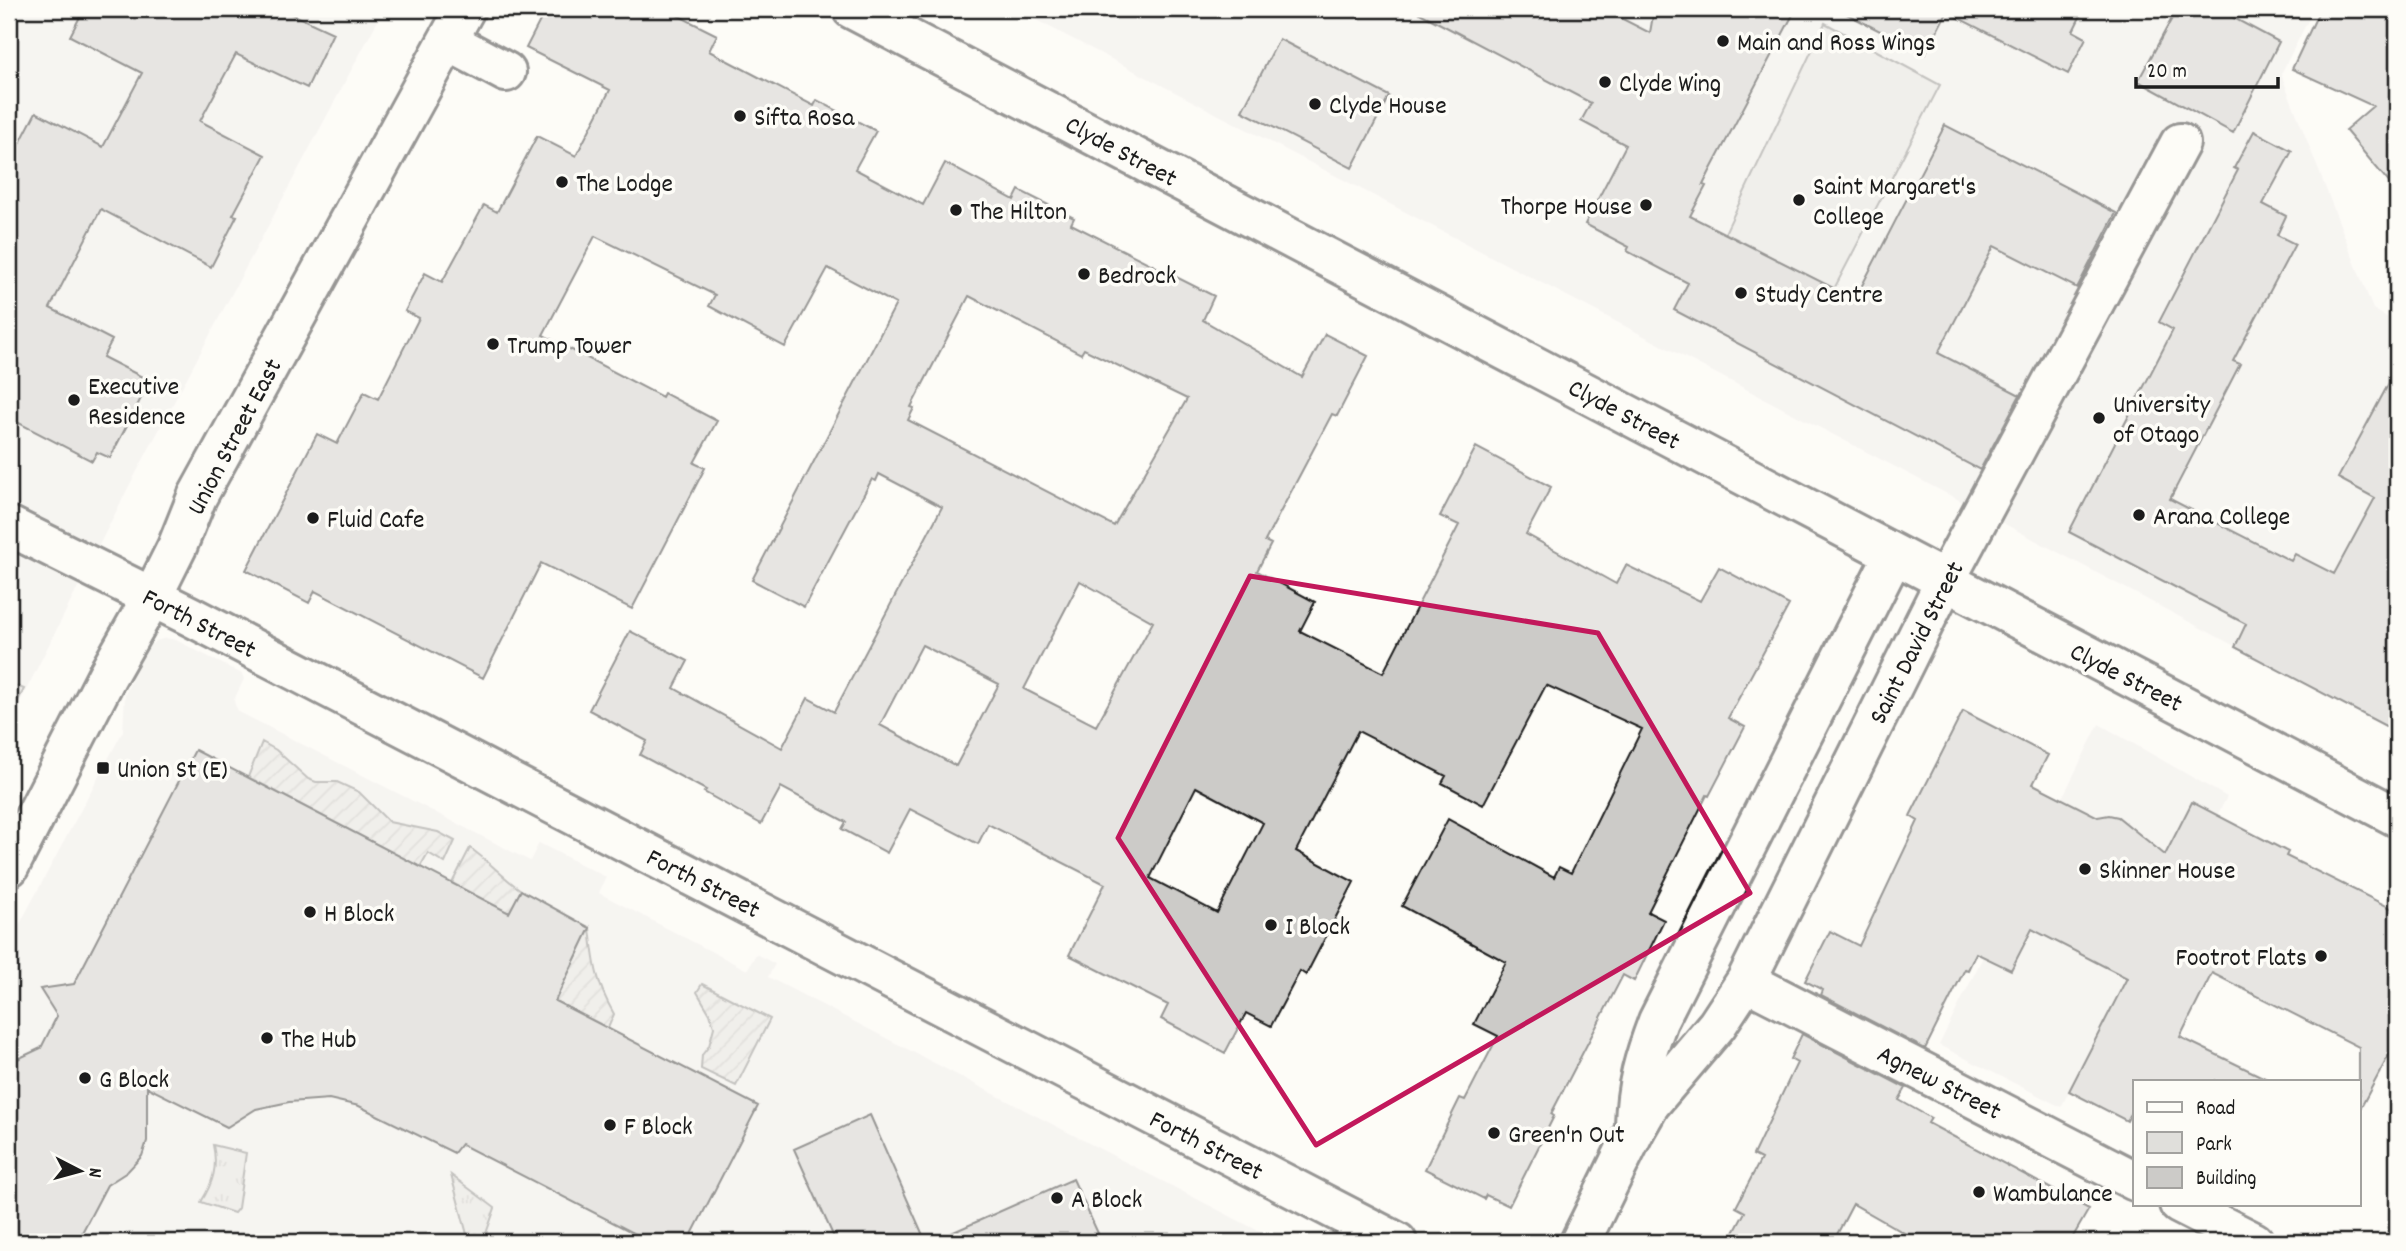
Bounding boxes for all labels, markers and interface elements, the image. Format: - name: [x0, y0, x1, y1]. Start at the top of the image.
- place label: Main and Ross Wings: [1737, 26, 1936, 63]
- marker: Main and Ross Wings: [1715, 33, 1731, 49]
- scale bar: [2136, 46, 2278, 90]
- text: 20 m: [2147, 58, 2187, 88]
- place label: Clyde Wing: [1619, 67, 1721, 104]
- marker: Clyde Wing: [1597, 74, 1613, 90]
- place label: Clyde House: [1329, 89, 1447, 126]
- marker: Clyde House: [1307, 96, 1323, 112]
- place label: Sifta Rosa: [754, 101, 855, 138]
- marker: Sifta Rosa: [732, 108, 748, 124]
- street label: Clyde Street: [1058, 108, 1183, 198]
- place label: The Lodge: [576, 167, 673, 204]
- place label: Saint Margaret's College: [1813, 170, 1976, 237]
- marker: The Lodge: [554, 174, 570, 190]
- place label: Thorpe House: [1501, 190, 1632, 227]
- marker: Saint Margaret's College: [1791, 192, 1807, 208]
- place label: The Hilton: [970, 195, 1067, 232]
- marker: Thorpe House: [1638, 197, 1654, 213]
- marker: The Hilton: [948, 202, 964, 218]
- place label: Bedrock: [1098, 259, 1176, 296]
- marker: Bedrock: [1076, 266, 1092, 282]
- place label: Study Centre: [1755, 278, 1883, 315]
- marker: Study Centre: [1733, 285, 1749, 301]
- place label: Trump Tower: [507, 329, 632, 366]
- marker: Trump Tower: [485, 336, 501, 352]
- street label: Union Street East: [179, 352, 293, 522]
- place label: Executive Residence: [88, 370, 185, 437]
- street label: Clyde Street: [1561, 371, 1686, 461]
- place label: University of Otago: [2113, 388, 2211, 455]
- marker: Executive Residence: [66, 392, 82, 408]
- marker: University of Otago: [2091, 410, 2107, 426]
- place label: Arana College: [2153, 500, 2290, 537]
- place label: Fluid Cafe: [327, 503, 425, 540]
- marker: Arana College: [2131, 507, 2147, 523]
- marker: Fluid Cafe: [305, 510, 321, 526]
- street label: Saint David Street: [1861, 555, 1975, 732]
- street label: Forth Street: [135, 581, 262, 670]
- street label: Clyde Street: [2063, 635, 2189, 724]
- place label: Union St (E): [117, 753, 228, 790]
- marker: Union St (E): [95, 760, 111, 776]
- street label: Forth Street: [639, 841, 766, 930]
- place label: Skinner House: [2099, 854, 2235, 891]
- marker: Skinner House: [2077, 861, 2093, 877]
- place label: H Block: [324, 897, 394, 934]
- marker: H Block: [302, 904, 318, 920]
- place label: I Block: [1285, 910, 1350, 947]
- marker: I Block: [1263, 917, 1279, 933]
- place label: Footrot Flats: [2175, 941, 2307, 978]
- marker: Footrot Flats: [2313, 948, 2329, 964]
- place label: The Hub: [281, 1023, 356, 1060]
- marker: The Hub: [259, 1030, 275, 1046]
- street label: Agnew Street: [1870, 1037, 2007, 1131]
- place label: G Block: [99, 1063, 169, 1100]
- marker: G Block: [77, 1070, 93, 1086]
- legend: [2133, 1080, 2360, 1206]
- text: Road: [2196, 1095, 2235, 1125]
- street label: Forth Street: [1142, 1103, 1269, 1192]
- place label: F Block: [624, 1110, 693, 1147]
- marker: F Block: [602, 1117, 618, 1133]
- place label: Green'n Out: [1508, 1118, 1625, 1155]
- marker: Green'n Out: [1486, 1125, 1502, 1141]
- text: Park: [2196, 1131, 2232, 1161]
- north arrow: [46, 1136, 116, 1206]
- text: Building: [2196, 1165, 2256, 1195]
- text: N: [80, 1166, 107, 1178]
- place label: Wambulance: [1993, 1177, 2113, 1214]
- place label: A Block: [1071, 1183, 1142, 1220]
- marker: Wambulance: [1971, 1184, 1987, 1200]
- marker: A Block: [1049, 1190, 1065, 1206]

